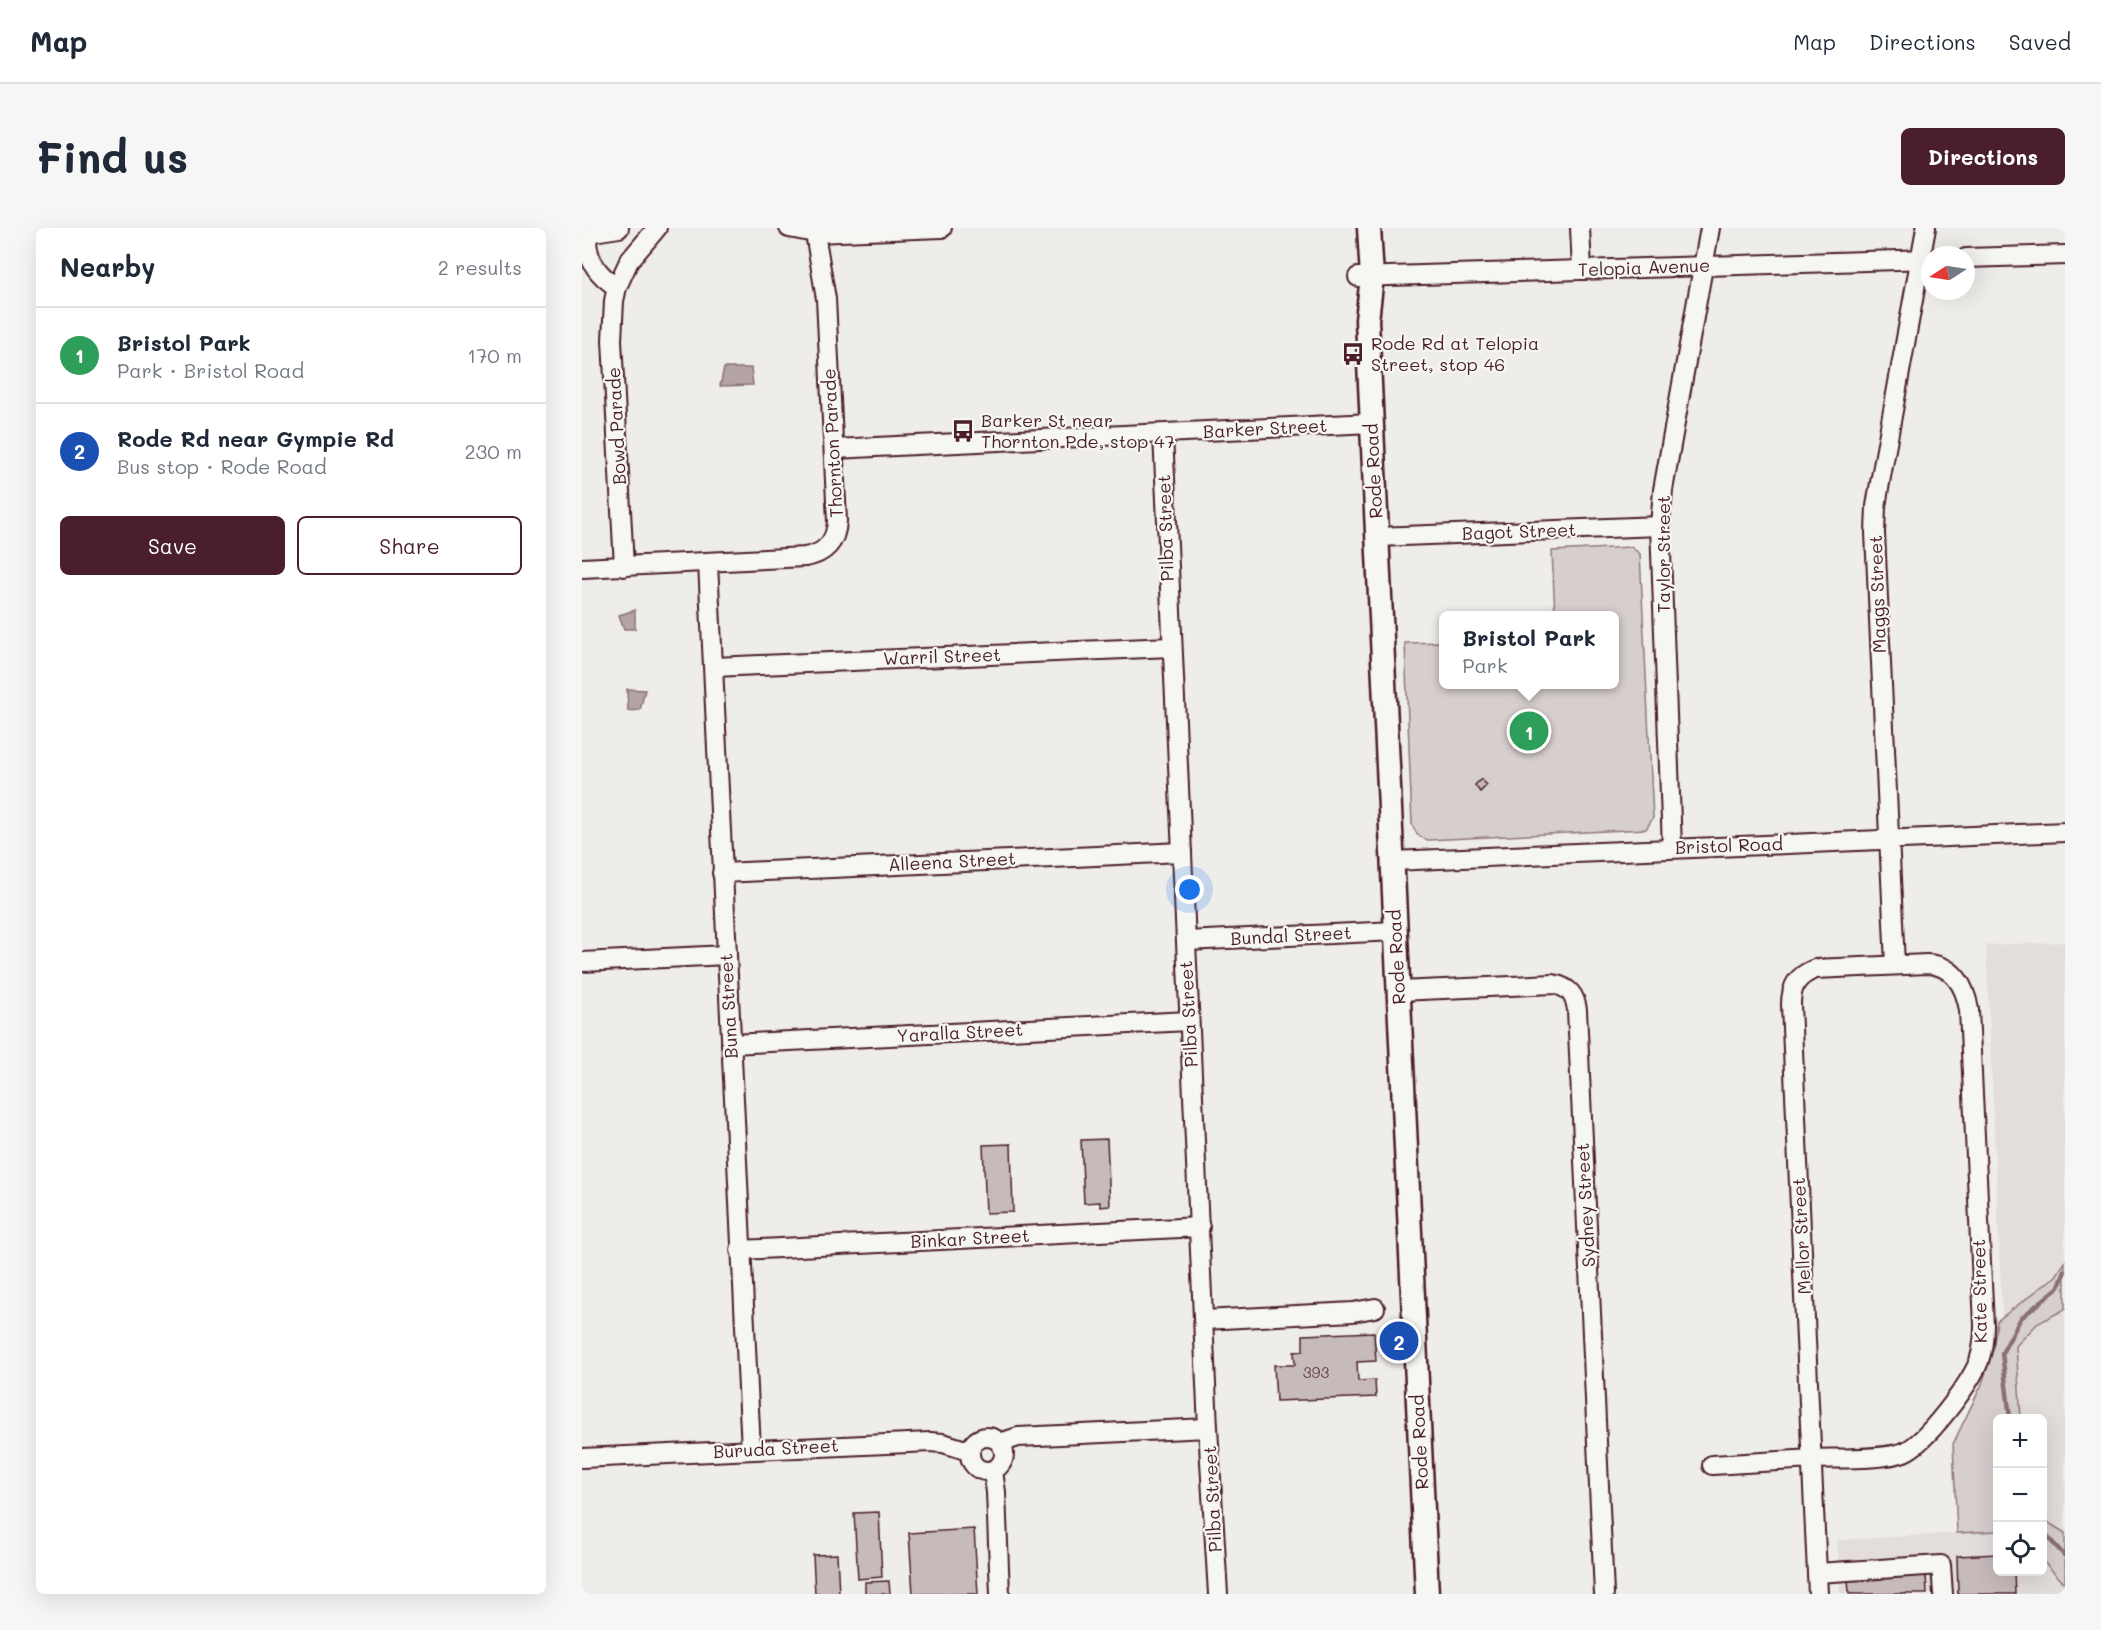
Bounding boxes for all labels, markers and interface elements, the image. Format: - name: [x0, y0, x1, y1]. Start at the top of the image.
- text: Map: [30, 23, 87, 59]
- text: Map: [1793, 28, 1836, 55]
- text: Directions: [1869, 28, 1976, 55]
- text: Saved: [2009, 28, 2071, 55]
- button: Directions: [1901, 128, 2065, 185]
- text: Find us: [36, 129, 188, 184]
- north arrow: [1921, 246, 1975, 300]
- text: Nearby: [60, 250, 155, 284]
- street label: Telopia Avenue: [1577, 253, 1710, 281]
- text: 2 results: [438, 254, 522, 280]
- text: Bristol Park: [117, 328, 251, 357]
- place label: Rode Rd at Telopia Street, stop 46: [1371, 331, 1539, 376]
- bus stop icon: Rode Rd at Telopia Street, stop 46: [1340, 341, 1366, 367]
- text: 1: [75, 342, 84, 368]
- text: 170 m: [467, 342, 522, 368]
- text: Park · Bristol Road: [117, 357, 304, 383]
- street label: Bowd Parade: [601, 366, 631, 486]
- street label: Thornton Parade: [816, 368, 848, 518]
- place label: Barker St near Thornton Pde, stop 47: [981, 408, 1175, 453]
- street label: Barker Street: [1202, 413, 1328, 443]
- bus stop icon: Barker St near Thornton Pde, stop 47: [950, 418, 976, 444]
- street label: Rode Road: [1359, 423, 1387, 519]
- text: Rode Rd near Gympie Rd: [117, 424, 394, 453]
- text: 2: [74, 438, 85, 464]
- text: 230 m: [464, 438, 522, 464]
- text: Bus stop · Rode Road: [117, 453, 327, 479]
- street label: Pilba Street: [1151, 474, 1179, 582]
- street label: Taylor Street: [1651, 495, 1675, 613]
- button: Save: [60, 516, 285, 575]
- button: Share: [297, 516, 522, 575]
- street label: Bagot Street: [1461, 517, 1577, 545]
- street label: Maggs Street: [1863, 535, 1891, 654]
- popup: [1439, 611, 1619, 689]
- text: Bristol Park: [1462, 623, 1596, 652]
- street label: Warril Street: [882, 642, 1001, 670]
- text: Park: [1462, 652, 1508, 678]
- pin: 1: [1510, 708, 1548, 754]
- street label: Bristol Road: [1674, 831, 1783, 859]
- street label: Alleena Street: [887, 846, 1016, 876]
- your location: [1175, 875, 1204, 904]
- street label: Rode Road: [1382, 909, 1410, 1005]
- street label: Bundal Street: [1230, 920, 1352, 950]
- street label: Buna Street: [713, 953, 743, 1059]
- street label: Pilba Street: [1173, 960, 1203, 1068]
- street label: Yaralla Street: [896, 1017, 1024, 1047]
- street label: Sydney Street: [1570, 1142, 1600, 1268]
- street label: Mellor Street: [1786, 1177, 1816, 1295]
- street label: Binkar Street: [910, 1223, 1030, 1253]
- street label: Kate Street: [1966, 1239, 1992, 1343]
- pin: 2: [1380, 1318, 1418, 1364]
- house number: 393: [1303, 1362, 1329, 1382]
- street label: Rode Road: [1405, 1394, 1433, 1490]
- map controls: [1993, 1414, 2047, 1576]
- button: +: [1993, 1414, 2047, 1468]
- street label: Buruda Street: [713, 1433, 839, 1463]
- street label: Pilba Street: [1197, 1445, 1227, 1553]
- button: −: [1993, 1468, 2047, 1522]
- button: locate: [1993, 1522, 2047, 1576]

